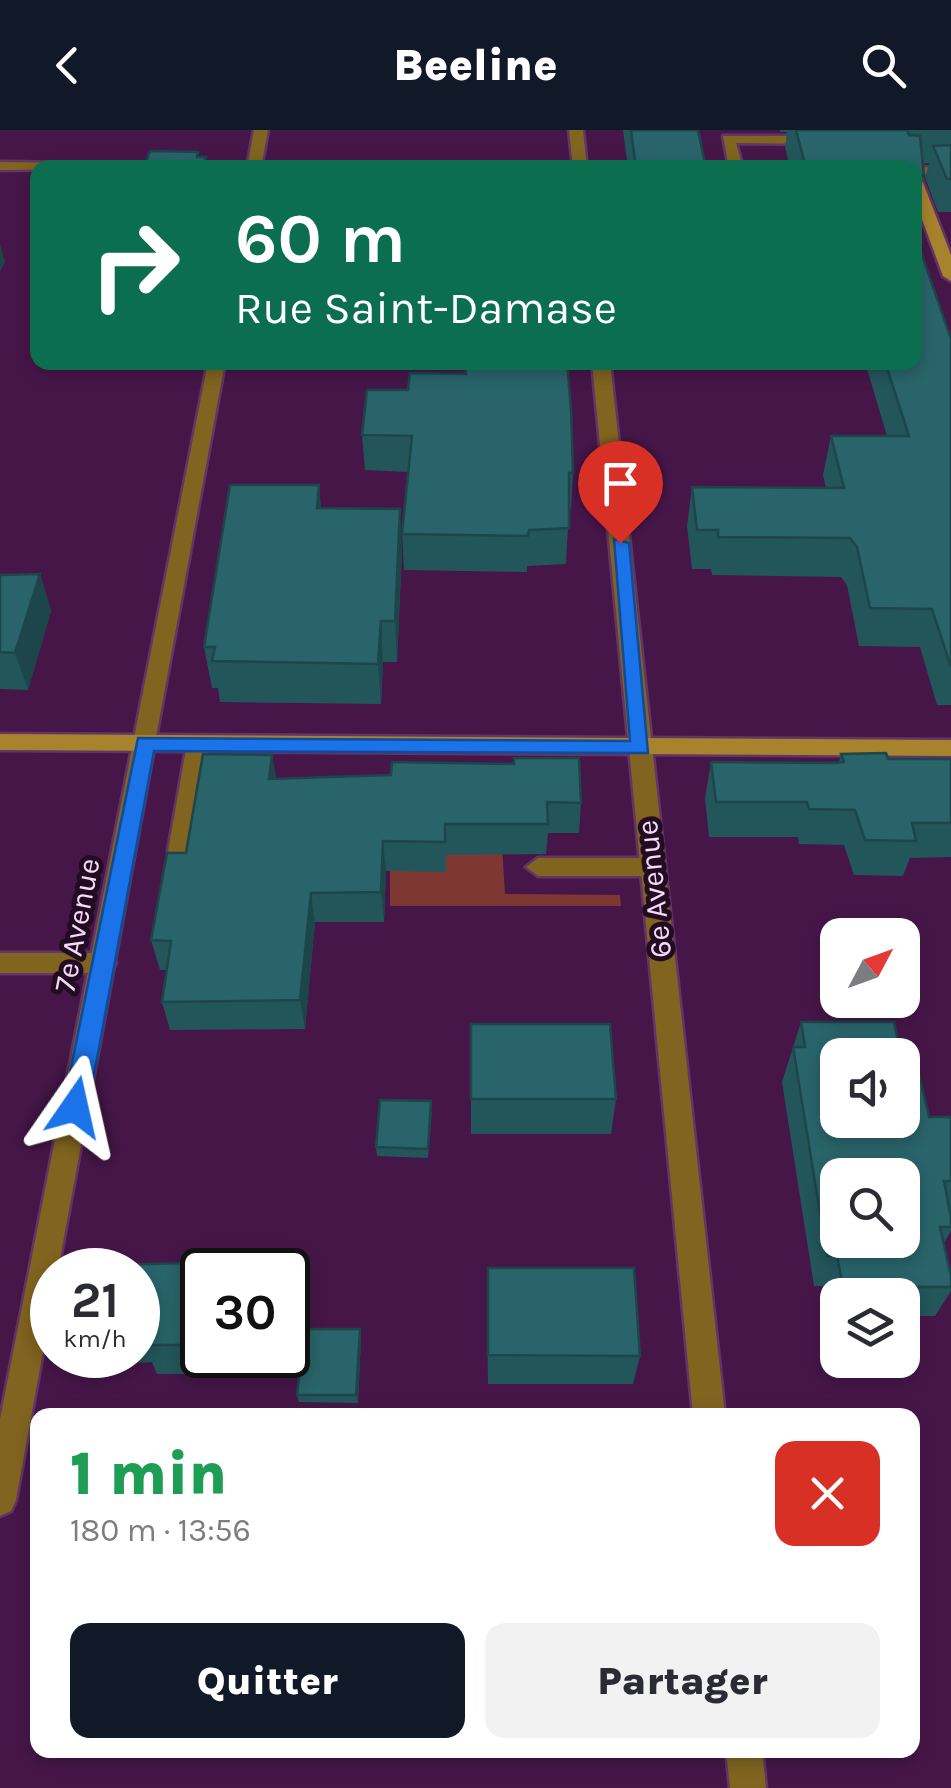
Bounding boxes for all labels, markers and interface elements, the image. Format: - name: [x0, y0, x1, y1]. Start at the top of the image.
- icon: back: [40, 38, 95, 93]
- icon: search: [856, 38, 911, 93]
- text: Beeline: [393, 39, 558, 91]
- text: 60 m: [235, 198, 406, 280]
- icon: right: [70, 200, 200, 330]
- text: Rue Saint-Damase: [235, 282, 617, 334]
- pin: [578, 441, 663, 544]
- icon: arrive: [593, 456, 648, 511]
- street label: 6e Avenue: [629, 818, 679, 960]
- street label: 7e Avenue: [46, 855, 108, 995]
- north arrow: [820, 918, 920, 1018]
- map controls: [820, 918, 920, 1378]
- button: sound: [820, 1038, 920, 1138]
- position arrow: [23, 1055, 127, 1159]
- button: search: [820, 1158, 920, 1258]
- speed limit sign: 30: [180, 1248, 310, 1378]
- text: 21: [71, 1271, 119, 1330]
- button: layers: [820, 1278, 920, 1378]
- text: km/h: [63, 1324, 127, 1353]
- text: 1 min: [70, 1439, 227, 1509]
- button: close: [775, 1441, 880, 1546]
- text: 180 m · 13:56: [70, 1512, 251, 1549]
- button: Quitter: [70, 1623, 465, 1738]
- button: Partager: [485, 1623, 880, 1738]

